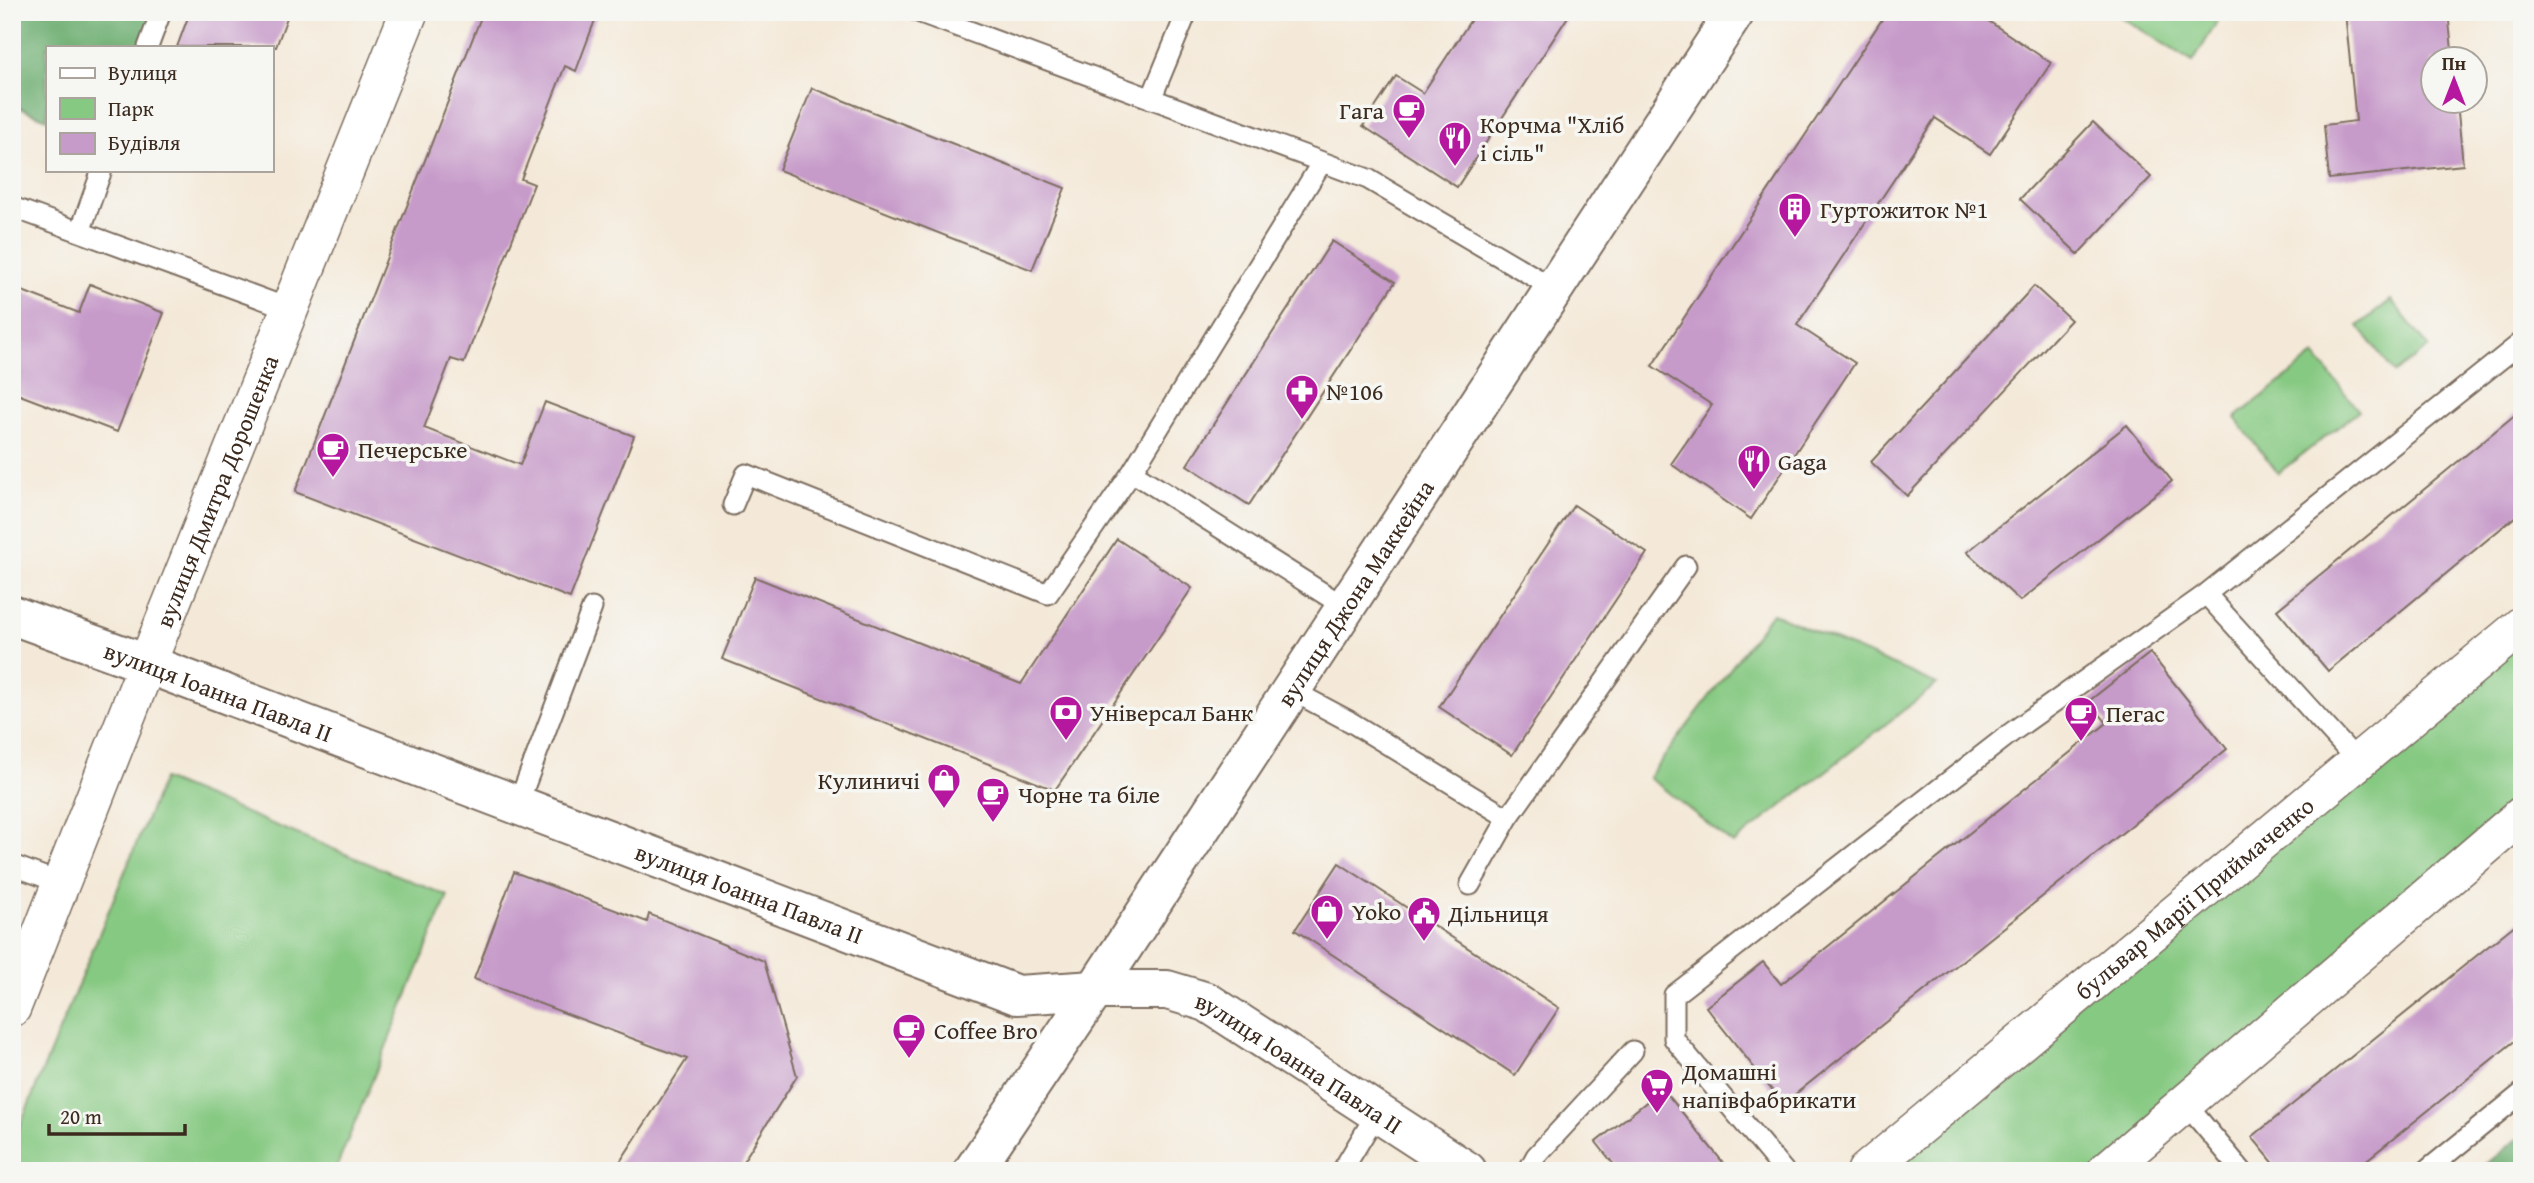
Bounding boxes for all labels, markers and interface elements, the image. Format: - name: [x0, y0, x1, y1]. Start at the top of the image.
- legend: [46, 46, 273, 172]
- north arrow: [2418, 46, 2488, 116]
- text: Пн: [2442, 49, 2467, 77]
- text: Вулиця: [108, 57, 178, 88]
- cafe icon: Гага: [1390, 91, 1428, 140]
- text: Парк: [108, 93, 154, 124]
- place label: Гага: [1339, 93, 1385, 128]
- place label: Корчма "Хліб і сіль": [1480, 107, 1624, 170]
- restaurant icon: Корчма "Хліб і сіль": [1436, 119, 1474, 168]
- text: Будівля: [108, 127, 181, 158]
- building icon: Гуртожиток №1: [1776, 190, 1814, 239]
- place label: Гуртожиток №1: [1820, 192, 1988, 227]
- street label: вулиця Дмитра Дорошенка: [146, 349, 287, 632]
- pharmacy icon: №106: [1283, 372, 1321, 421]
- place label: №106: [1326, 374, 1383, 409]
- cafe icon: Печерське: [314, 430, 352, 479]
- place label: Печерське: [358, 432, 468, 467]
- restaurant icon: Gaga: [1735, 442, 1773, 491]
- place label: Gaga: [1778, 444, 1827, 479]
- street label: вулиця Джона Маккейна: [1268, 472, 1442, 713]
- street label: вулиця Іоанна Павла II: [99, 632, 338, 750]
- bank icon: Універсал Банк: [1047, 693, 1085, 742]
- cafe icon: Пегас: [2062, 694, 2100, 743]
- place label: Універсал Банк: [1090, 695, 1254, 730]
- place label: Пегас: [2106, 696, 2165, 731]
- shop icon: Кулиничі: [925, 761, 963, 810]
- place label: Кулиничі: [818, 763, 920, 798]
- cafe icon: Чорне та біле: [974, 775, 1012, 824]
- place label: Чорне та біле: [1018, 777, 1160, 812]
- street label: бульвар Марії Приймаченко: [2067, 788, 2321, 1008]
- street label: вулиця Іоанна Павла II: [630, 834, 868, 952]
- shop icon: Yoko: [1308, 892, 1346, 941]
- place label: Yoko: [1352, 894, 1401, 929]
- public building icon: Дільниця: [1405, 894, 1443, 943]
- place label: Дільниця: [1447, 896, 1549, 931]
- street label: вулиця Іоанна Павла II: [1191, 982, 1410, 1142]
- cafe icon: Coffee Bro: [890, 1011, 928, 1060]
- place label: Coffee Bro: [934, 1013, 1038, 1048]
- place label: Домашні напівфабрикати: [1681, 1054, 1856, 1117]
- supermarket icon: Домашні напівфабрикати: [1638, 1066, 1676, 1115]
- scale bar: [49, 1092, 186, 1136]
- text: 20 m: [60, 1101, 102, 1132]

